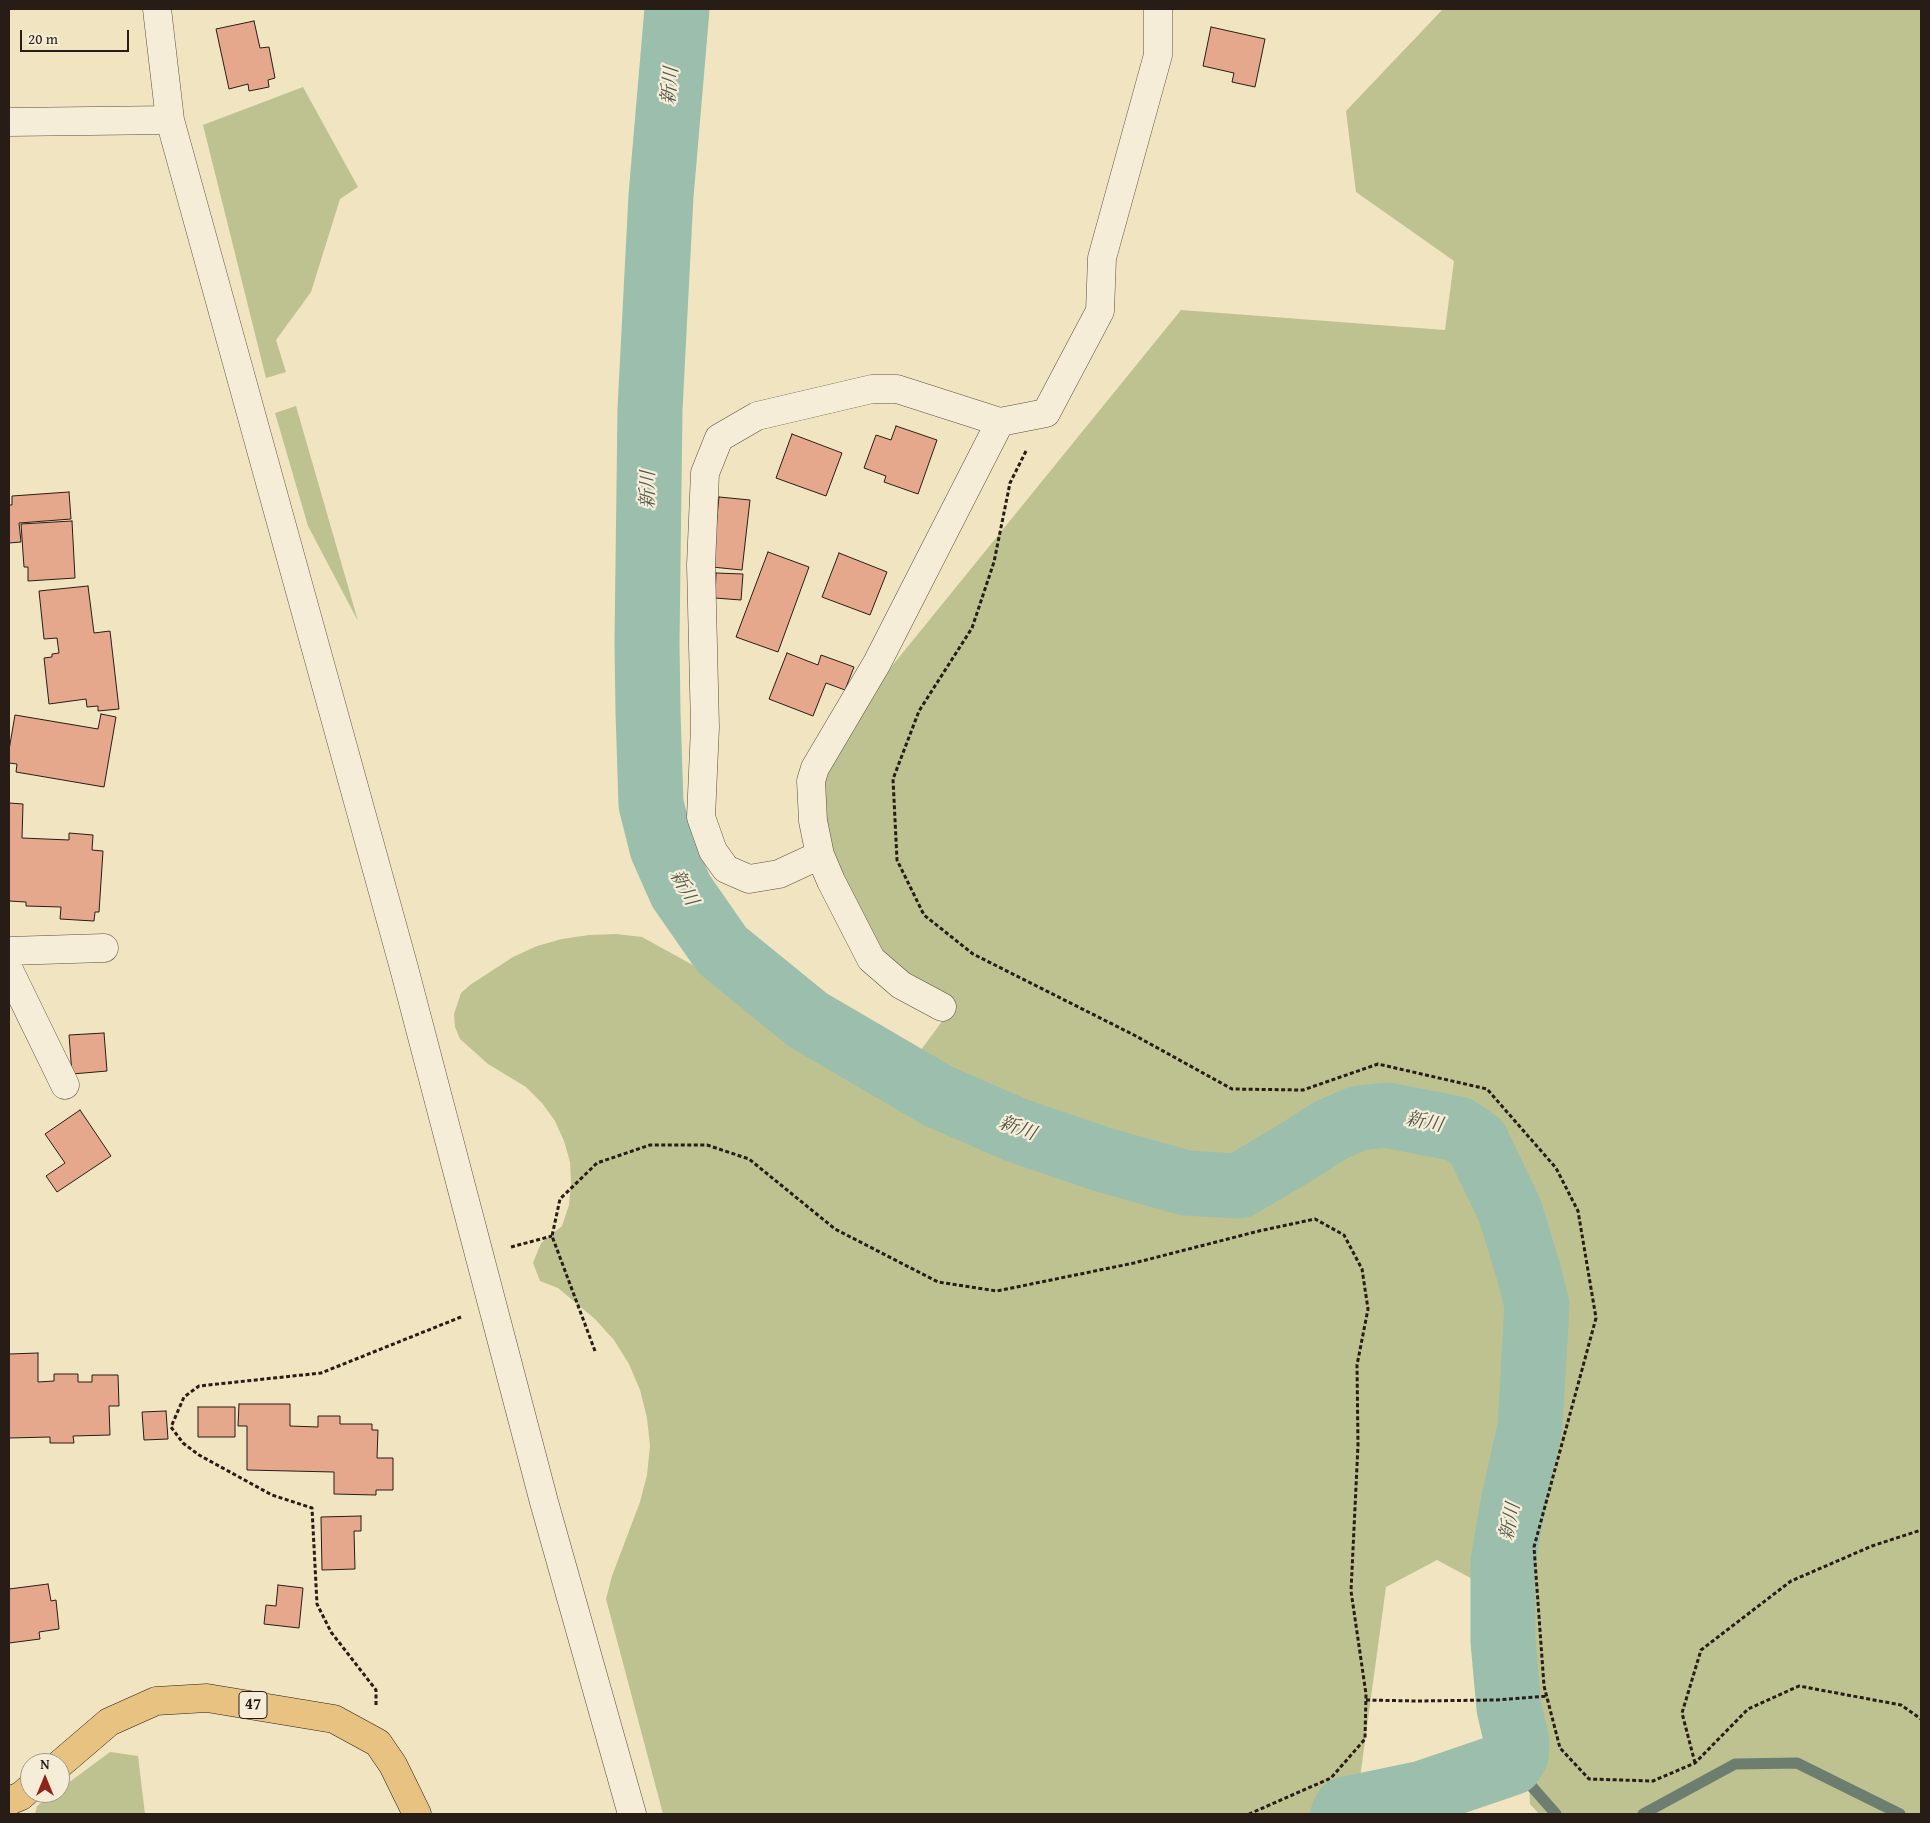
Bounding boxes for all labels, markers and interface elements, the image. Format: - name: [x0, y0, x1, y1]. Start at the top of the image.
- scale bar: [22, 20, 131, 52]
- text: 20 m: [28, 28, 58, 49]
- water label: 新川: [658, 66, 684, 106]
- water label: 新川: [637, 471, 661, 509]
- water label: 新川: [664, 866, 702, 910]
- water label: 新川: [1403, 1108, 1445, 1138]
- water label: 新川: [995, 1112, 1039, 1146]
- water label: 新川: [1496, 1501, 1526, 1543]
- road number: 47: [239, 1692, 267, 1718]
- north arrow: [20, 1753, 70, 1803]
- text: N: [40, 1754, 50, 1774]

